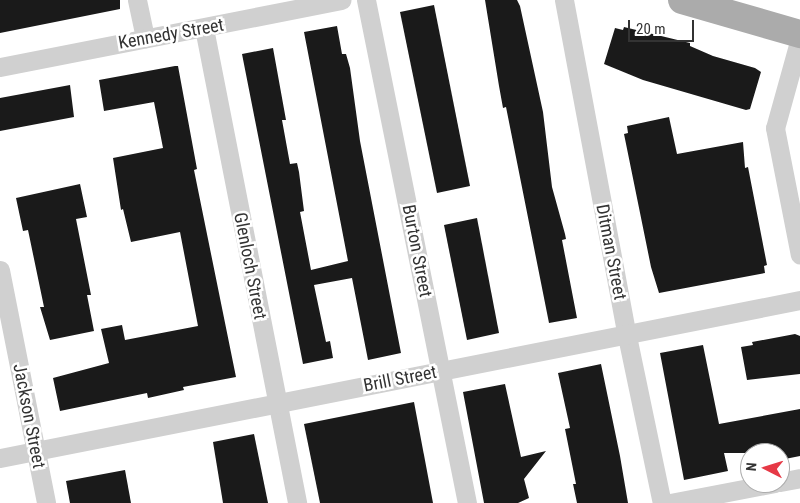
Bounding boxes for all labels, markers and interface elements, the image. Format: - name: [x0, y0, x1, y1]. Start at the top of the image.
- scale bar: [630, 10, 696, 42]
- street label: Kennedy Street: [117, 14, 225, 54]
- text: 20 m: [636, 20, 666, 38]
- street label: Ditman Street: [591, 202, 631, 302]
- street label: Burton Street: [397, 203, 437, 299]
- street label: Glenloch Street: [229, 211, 271, 321]
- street label: Brill Street: [362, 361, 438, 397]
- street label: Jackson Street: [8, 362, 50, 470]
- north arrow: [740, 443, 790, 493]
- text: N: [743, 462, 759, 472]

